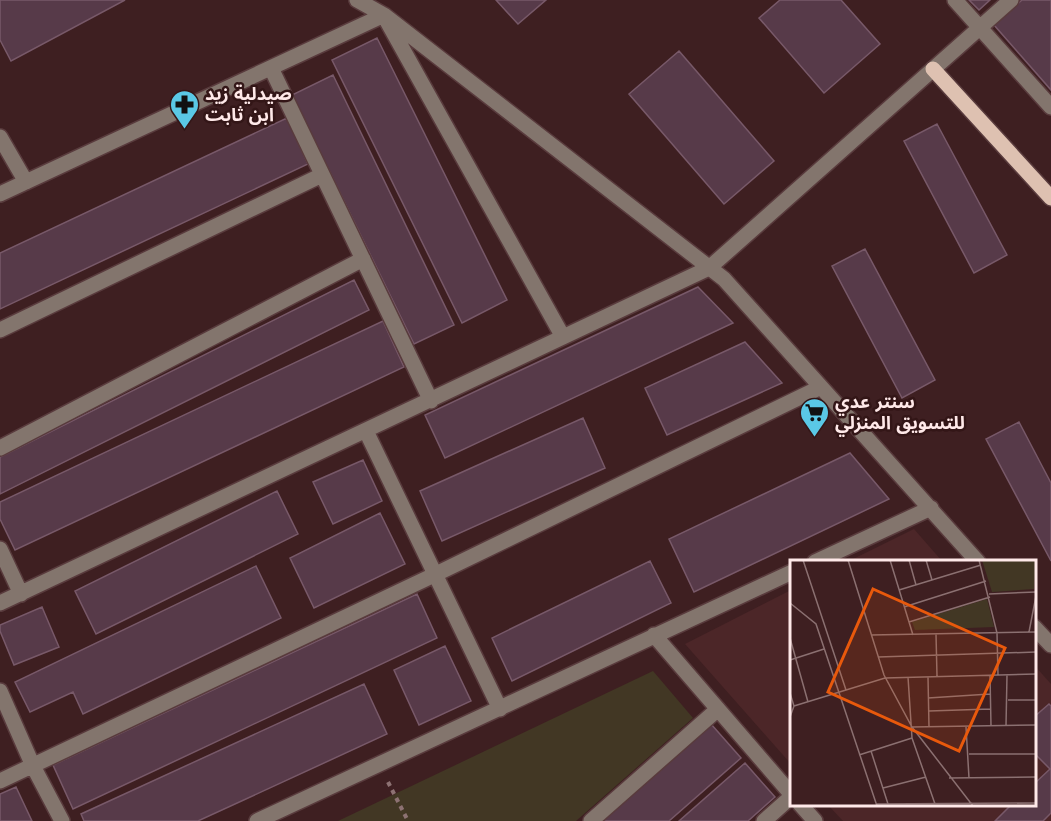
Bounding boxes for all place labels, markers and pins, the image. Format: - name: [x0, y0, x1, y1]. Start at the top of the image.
- place label: صيدلية زيد ابن ثابت: [205, 81, 292, 128]
- pharmacy icon: صيدلية زيد ابن ثابت: [168, 88, 200, 130]
- place label: سنتر عدي للتسويق المنزلي: [835, 389, 965, 437]
- supermarket icon: سنتر عدي للتسويق المنزلي: [798, 396, 830, 438]

